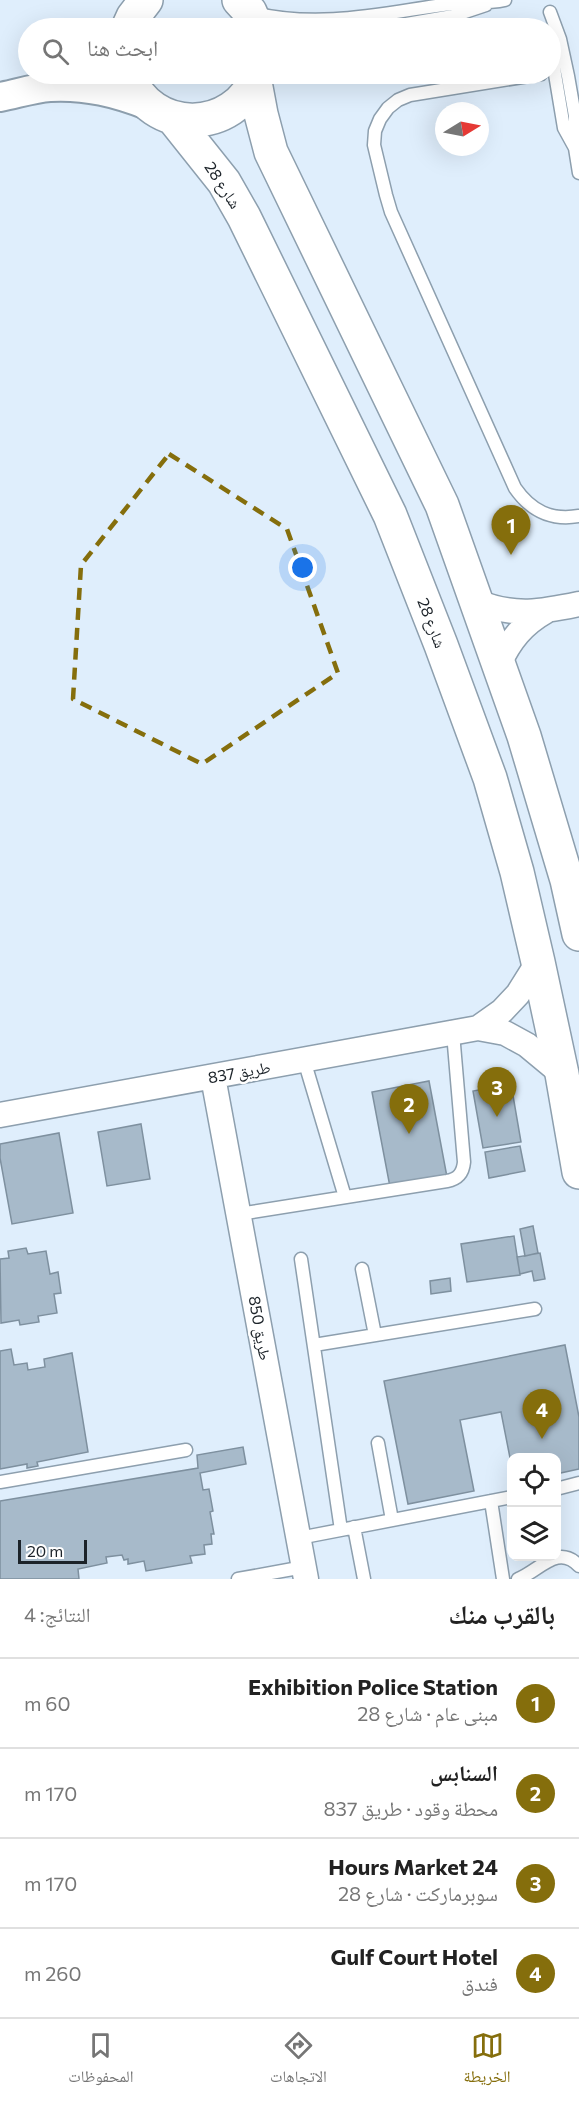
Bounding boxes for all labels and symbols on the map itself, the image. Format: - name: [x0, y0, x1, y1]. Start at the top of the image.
- north arrow: [435, 102, 489, 156]
- street label: شارع 28: [200, 158, 246, 213]
- pin: 1: [492, 506, 530, 555]
- your location: [288, 553, 317, 582]
- street label: شارع 28: [412, 595, 451, 651]
- street label: طريق 837: [206, 1057, 272, 1088]
- pin: 3: [478, 1068, 516, 1117]
- pin: 2: [390, 1084, 428, 1134]
- street label: طريق 850: [244, 1294, 276, 1362]
- pin: 4: [522, 1390, 562, 1439]
- scale bar: [18, 1537, 87, 1564]

